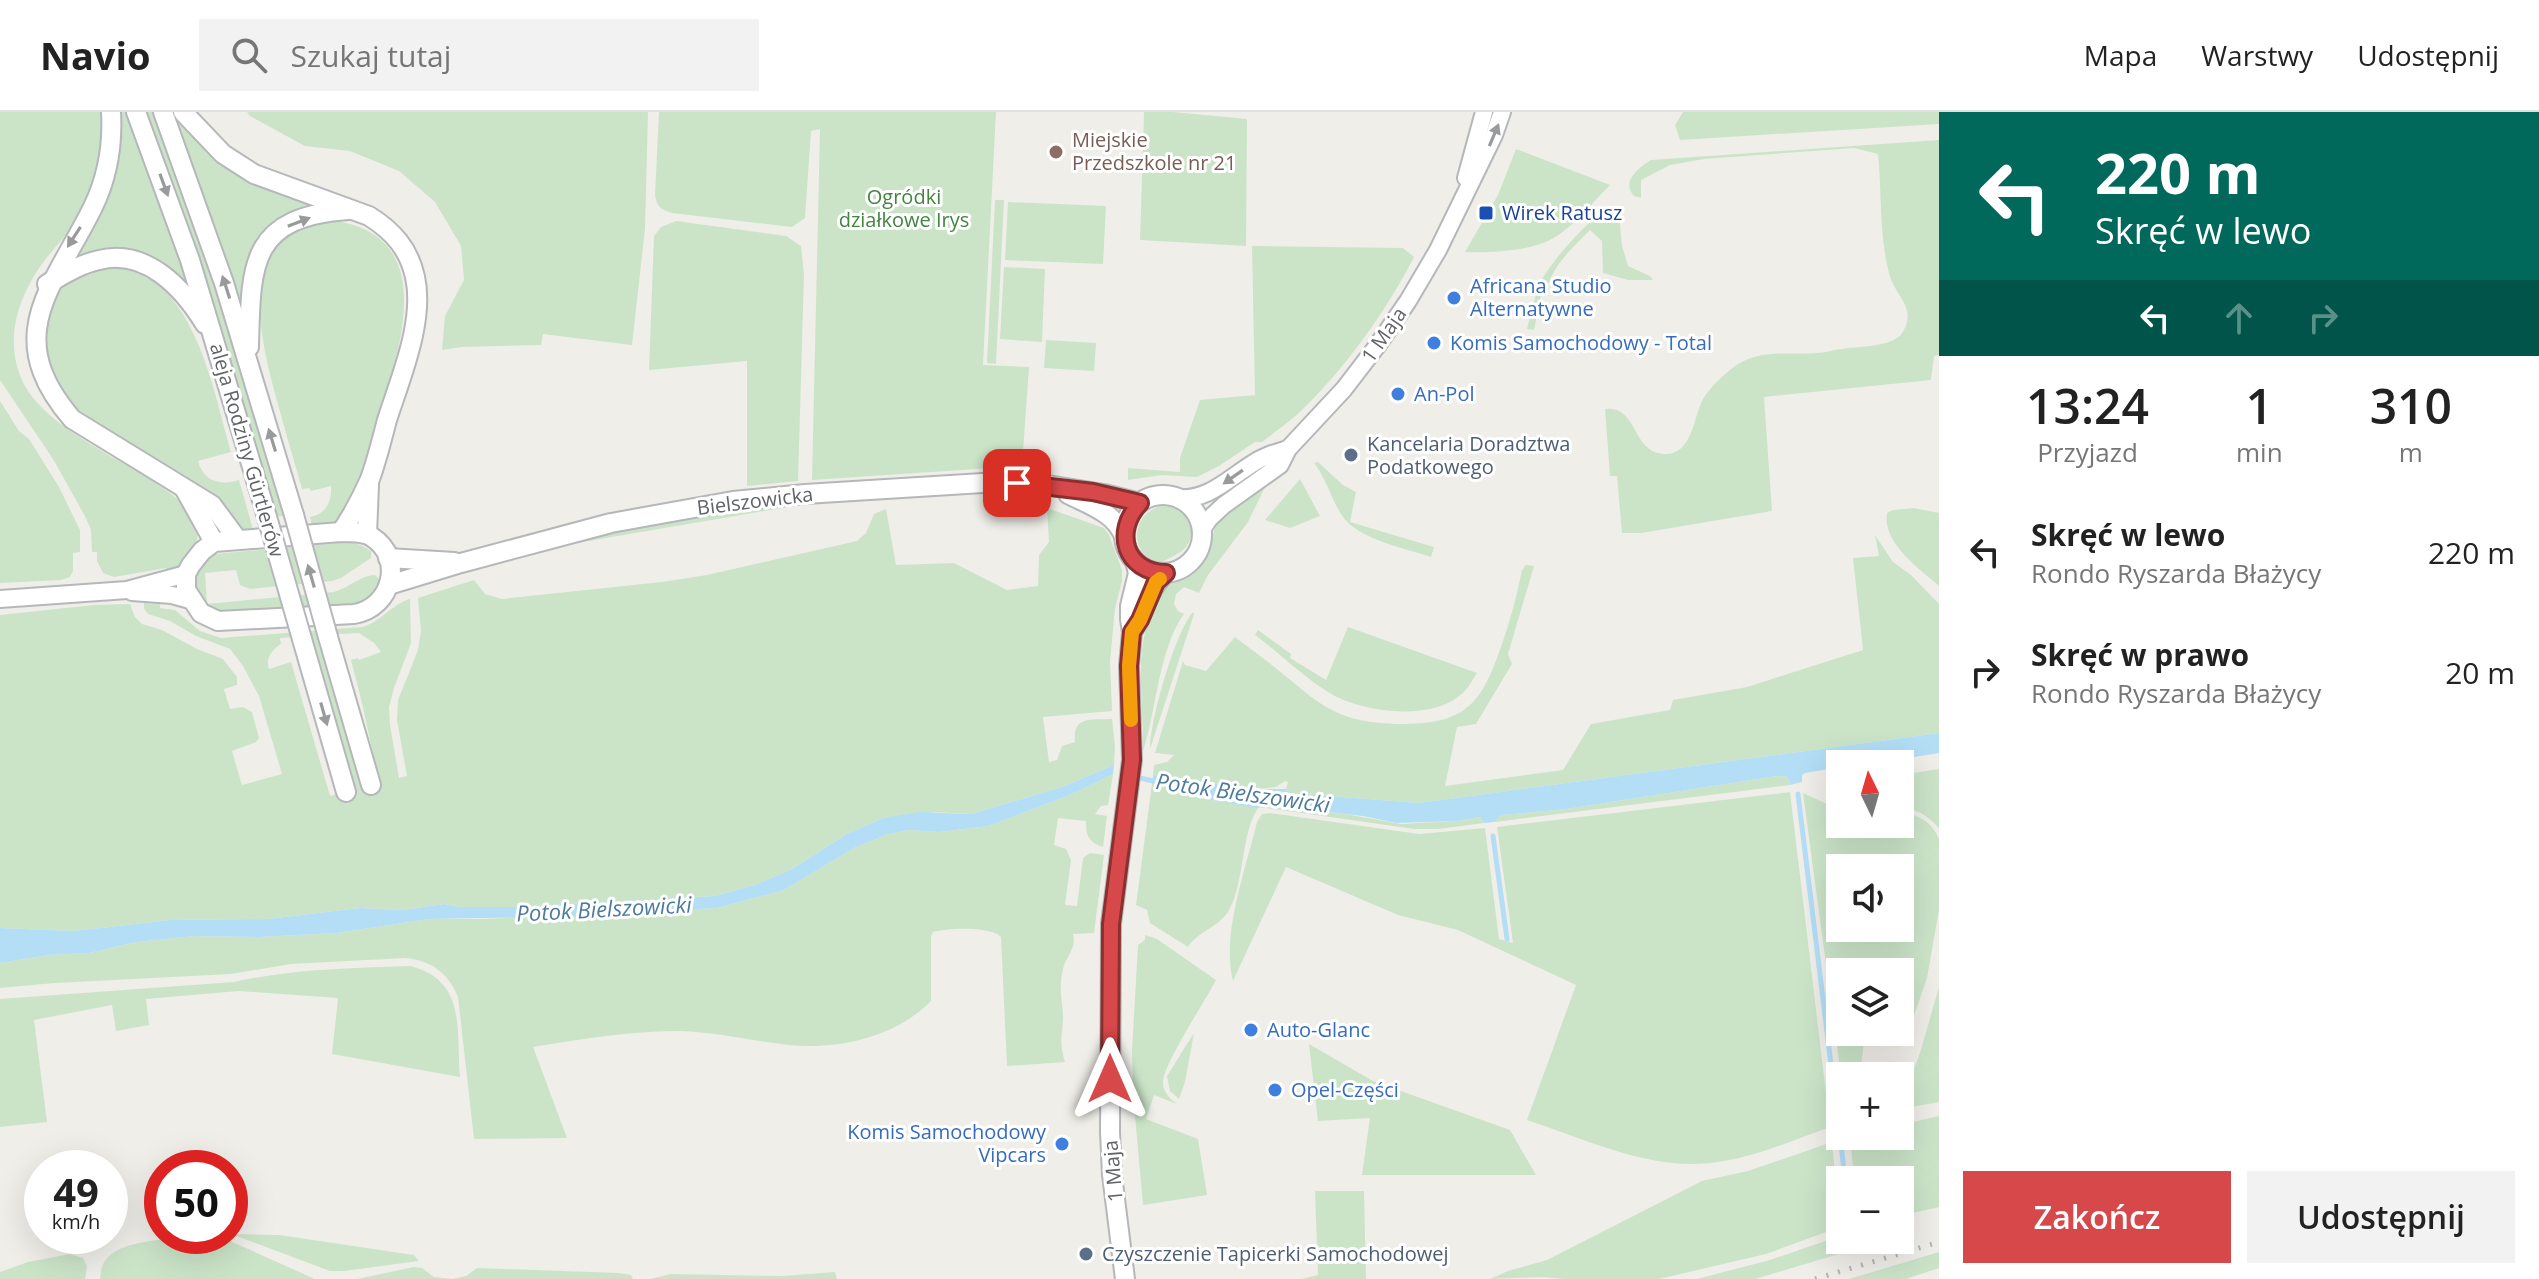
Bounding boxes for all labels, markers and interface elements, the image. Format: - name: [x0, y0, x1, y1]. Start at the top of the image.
- search box: [199, 19, 759, 91]
- text: Navio: [40, 29, 151, 81]
- icon: search: [227, 33, 271, 77]
- text: Szukaj tutaj: [291, 35, 451, 76]
- text: Mapa: [2084, 36, 2157, 74]
- text: Warstwy: [2201, 36, 2313, 74]
- text: Udostępnij: [2357, 36, 2499, 74]
- one-way arrow: [1487, 123, 1500, 146]
- place label: Miejskie Przedszkole nr 21: [1072, 126, 1236, 176]
- text: 220 m: [2095, 134, 2261, 210]
- marker: Miejskie Przedszkole nr 21: [1047, 143, 1065, 161]
- icon: left: [1963, 144, 2067, 248]
- one-way arrow: [158, 173, 171, 197]
- park label: Ogródki działkowe Irys: [839, 183, 969, 233]
- place label: Wirek Ratusz: [1502, 199, 1622, 226]
- marker: Wirek Ratusz: [1477, 204, 1495, 222]
- text: Skręć w lewo: [2095, 206, 2311, 255]
- one-way arrow: [287, 215, 311, 228]
- one-way arrow: [66, 227, 81, 248]
- place label: Africana Studio Alternatywne: [1470, 272, 1612, 322]
- one-way arrow: [219, 275, 231, 299]
- marker: Africana Studio Alternatywne: [1445, 289, 1463, 307]
- icon: left: [2133, 296, 2177, 340]
- icon: ahead: [2217, 296, 2261, 340]
- icon: right: [2301, 296, 2345, 340]
- street label: 1 Maja: [1355, 302, 1412, 368]
- place label: Komis Samochodowy - Total: [1450, 329, 1712, 356]
- marker: Komis Samochodowy - Total: [1425, 334, 1443, 352]
- street label: aleja Rodziny Gürtlerów: [204, 340, 291, 560]
- text: 13:24: [2026, 373, 2149, 438]
- text: 1: [2246, 373, 2273, 438]
- text: 310: [2370, 373, 2452, 438]
- place label: An-Pol: [1414, 380, 1474, 407]
- marker: An-Pol: [1389, 385, 1407, 403]
- one-way arrow: [265, 428, 278, 452]
- place label: Kancelaria Doradztwa Podatkowego: [1367, 430, 1570, 480]
- text: Przyjazd: [2037, 434, 2138, 470]
- text: min: [2236, 434, 2283, 470]
- text: m: [2399, 434, 2423, 470]
- marker: Kancelaria Doradztwa Podatkowego: [1342, 446, 1360, 464]
- pin: [983, 449, 1051, 517]
- icon: arrive: [995, 461, 1039, 505]
- one-way arrow: [1223, 469, 1244, 484]
- street label: Bielszowicka: [695, 480, 815, 521]
- text: Skręć w lewo: [2031, 514, 2225, 555]
- icon: left: [1963, 530, 2007, 574]
- text: 220 m: [2428, 532, 2515, 573]
- text: Rondo Ryszarda Błażycy: [2031, 555, 2321, 591]
- one-way arrow: [304, 564, 317, 588]
- text: Skręć w prawo: [2031, 634, 2249, 675]
- icon: right: [1963, 650, 2007, 694]
- text: 20 m: [2445, 652, 2515, 693]
- text: Rondo Ryszarda Błażycy: [2031, 675, 2321, 711]
- one-way arrow: [318, 702, 330, 727]
- north arrow: [1826, 750, 1914, 838]
- map controls: [1826, 750, 1914, 1254]
- water label: Potok Bielszowicki: [1154, 765, 1333, 819]
- button: sound: [1826, 854, 1914, 942]
- water label: Potok Bielszowicki: [516, 888, 693, 928]
- button: layers: [1826, 958, 1914, 1046]
- place label: Auto-Glanc: [1267, 1016, 1370, 1043]
- marker: Auto-Glanc: [1242, 1021, 1260, 1039]
- position arrow: [1068, 1037, 1152, 1121]
- button: +: [1826, 1062, 1914, 1150]
- place label: Opel-Części: [1291, 1076, 1399, 1103]
- marker: Opel-Części: [1266, 1081, 1284, 1099]
- place label: Komis Samochodowy Vipcars: [847, 1118, 1047, 1168]
- marker: Komis Samochodowy Vipcars: [1053, 1135, 1071, 1153]
- street label: 1 Maja: [1096, 1139, 1129, 1203]
- speed limit sign: 50: [144, 1150, 248, 1254]
- text: 49: [53, 1164, 99, 1219]
- button: −: [1826, 1166, 1914, 1254]
- button: Zakończ: [1963, 1171, 2231, 1263]
- button: Udostępnij: [2247, 1171, 2515, 1263]
- text: km/h: [52, 1208, 100, 1235]
- place label: Czyszczenie Tapicerki Samochodowej: [1102, 1240, 1449, 1267]
- marker: Czyszczenie Tapicerki Samochodowej: [1077, 1245, 1095, 1263]

